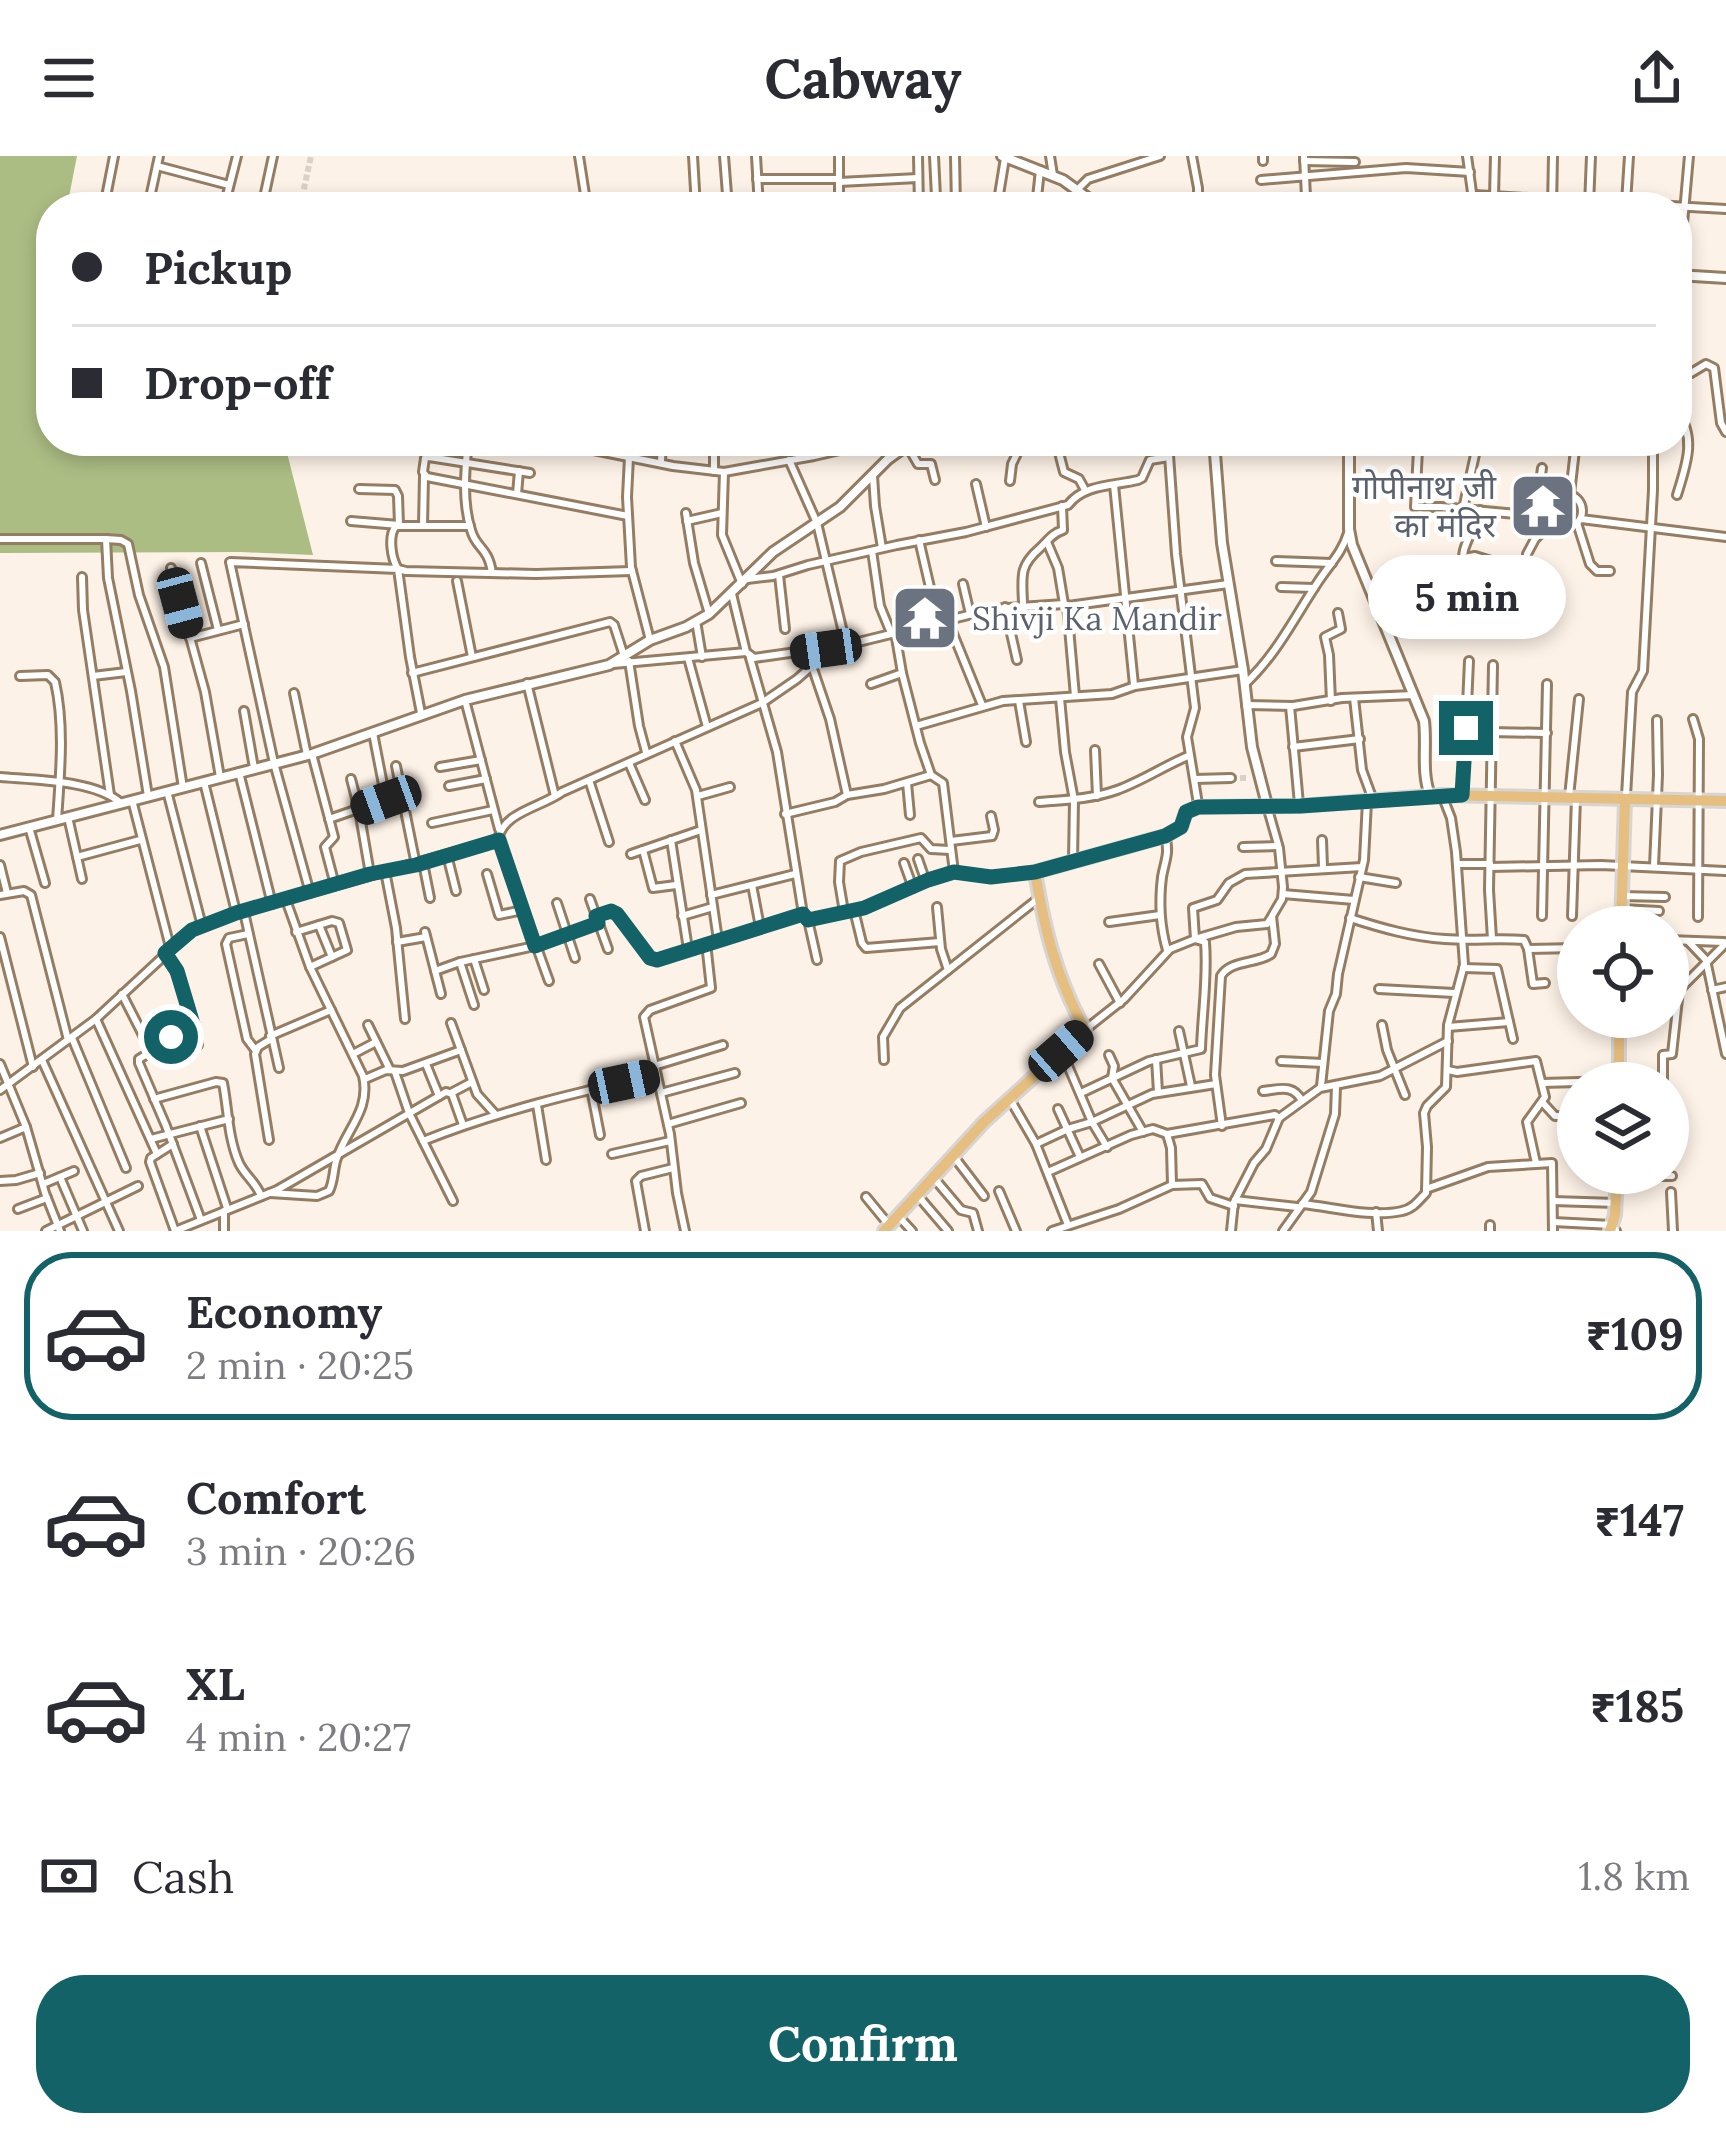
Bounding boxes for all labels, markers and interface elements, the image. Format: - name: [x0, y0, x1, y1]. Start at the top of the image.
- text: Cabway: [765, 44, 961, 113]
- icon: menu: [36, 45, 102, 111]
- icon: share: [1624, 45, 1690, 111]
- text: Pickup: [144, 239, 292, 296]
- text: Drop-off: [144, 354, 331, 411]
- place label: गोपीनाथ जी का मंदिर: [1352, 466, 1497, 546]
- temple icon: गोपीनाथ जी का मंदिर: [1508, 471, 1578, 541]
- callout: 5 min: [1367, 554, 1565, 638]
- car: [153, 564, 207, 642]
- text: 5 min: [1415, 572, 1519, 622]
- temple icon: Shivji Ka Mandir: [890, 583, 960, 653]
- place label: Shivji Ka Mandir: [972, 597, 1223, 639]
- car: [788, 626, 864, 672]
- route end: [1439, 701, 1493, 755]
- car: [346, 771, 426, 829]
- map controls: [1557, 906, 1689, 1194]
- button: locate: [1557, 906, 1689, 1038]
- route start: [144, 1010, 198, 1064]
- car: [1022, 1014, 1100, 1088]
- car: [585, 1057, 663, 1107]
- button: layers: [1557, 1062, 1689, 1194]
- icon: car: [42, 1282, 150, 1390]
- text: Economy: [186, 1283, 382, 1340]
- text: ₹109: [1585, 1305, 1684, 1362]
- text: 2 min · 20:25: [186, 1340, 414, 1390]
- icon: car: [42, 1468, 150, 1576]
- text: Comfort: [186, 1469, 366, 1526]
- text: ₹147: [1594, 1491, 1684, 1548]
- text: 3 min · 20:26: [186, 1526, 416, 1576]
- icon: car: [42, 1654, 150, 1762]
- text: XL: [186, 1655, 245, 1712]
- text: ₹185: [1590, 1677, 1684, 1734]
- text: 4 min · 20:27: [186, 1712, 411, 1762]
- icon: cash: [36, 1843, 102, 1909]
- text: Cash: [132, 1848, 234, 1905]
- text: 1.8 km: [1578, 1851, 1690, 1901]
- button: Confirm: [36, 1975, 1690, 2113]

